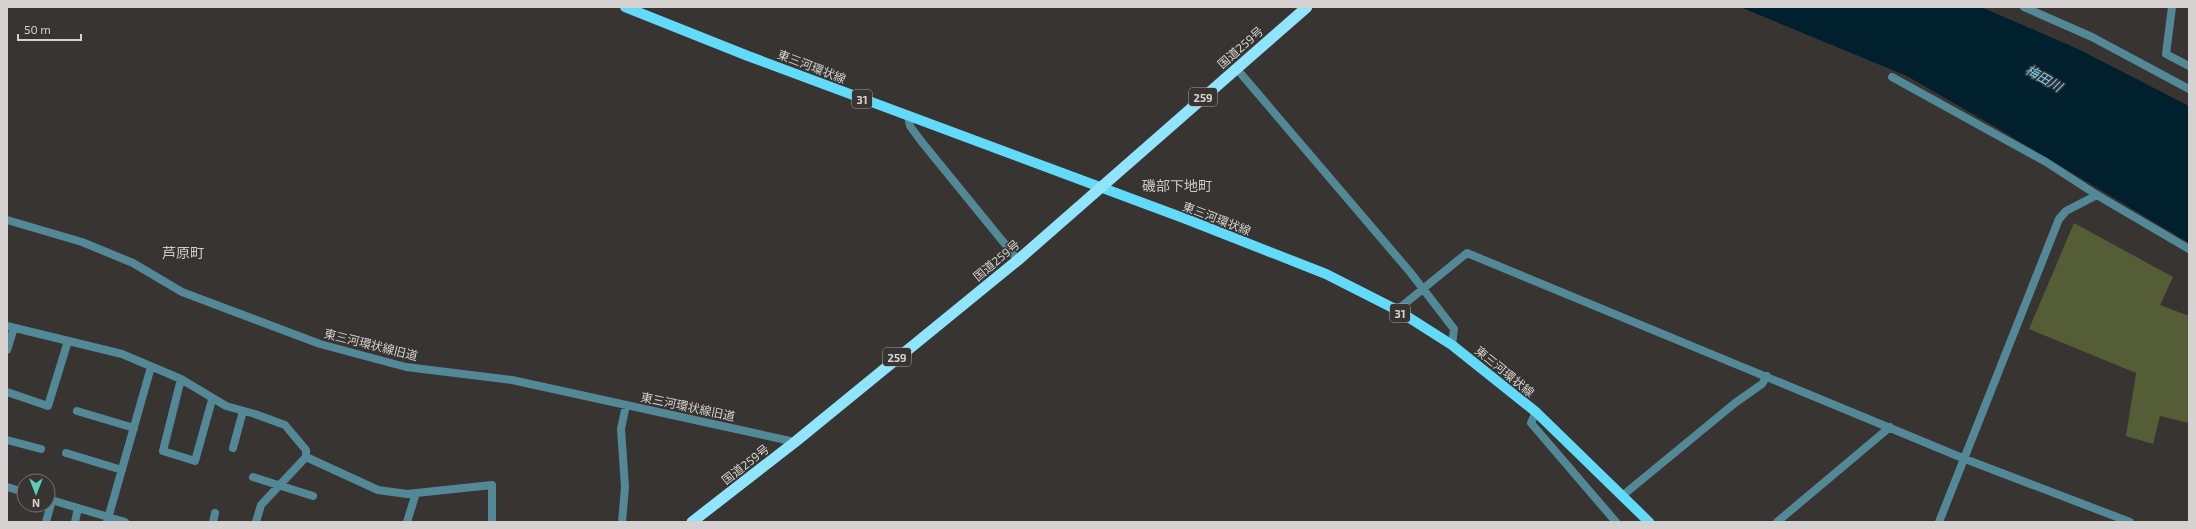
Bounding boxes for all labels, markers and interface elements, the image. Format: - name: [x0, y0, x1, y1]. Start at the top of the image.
- scale bar: [18, 16, 81, 42]
- text: 50 m: [24, 22, 51, 36]
- street label: 国道259号: [1214, 23, 1266, 71]
- street label: 東三河環状線: [776, 47, 848, 85]
- water label: 梅田川: [2023, 61, 2067, 96]
- road number: 259: [1189, 88, 1217, 106]
- road number: 31: [852, 90, 872, 108]
- district label: 磯部下地町: [1142, 177, 1212, 194]
- street label: 東三河環状線: [1181, 199, 1253, 237]
- street label: 国道259号: [970, 237, 1022, 283]
- district label: 芦原町: [162, 244, 204, 261]
- road number: 31: [1390, 304, 1410, 322]
- street label: 東三河環状線旧道: [323, 326, 419, 362]
- street label: 東三河環状線: [1473, 343, 1537, 399]
- road number: 259: [883, 348, 911, 366]
- street label: 東三河環状線旧道: [640, 389, 736, 423]
- street label: 国道259号: [719, 441, 771, 487]
- north arrow: [16, 473, 56, 513]
- text: N: [32, 497, 40, 510]

